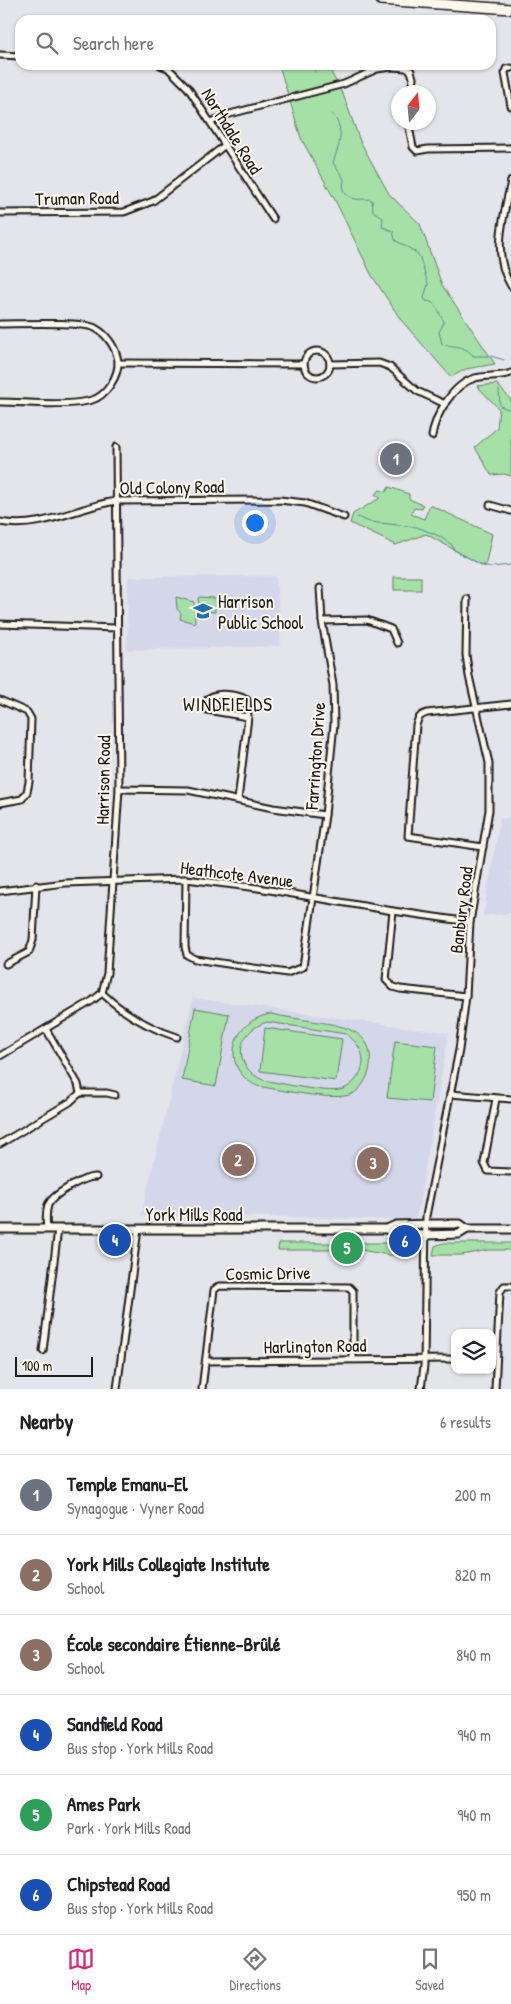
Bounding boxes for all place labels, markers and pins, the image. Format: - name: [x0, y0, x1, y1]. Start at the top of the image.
- pin: 1: [380, 440, 412, 478]
- place label: Harrison Public School: [218, 589, 304, 635]
- school or university icon: Harrison Public School: [192, 600, 214, 622]
- pin: 2: [222, 1141, 254, 1179]
- pin: 3: [357, 1144, 389, 1182]
- pin: 4: [99, 1221, 131, 1259]
- pin: 6: [389, 1222, 421, 1260]
- pin: 5: [331, 1229, 363, 1267]

